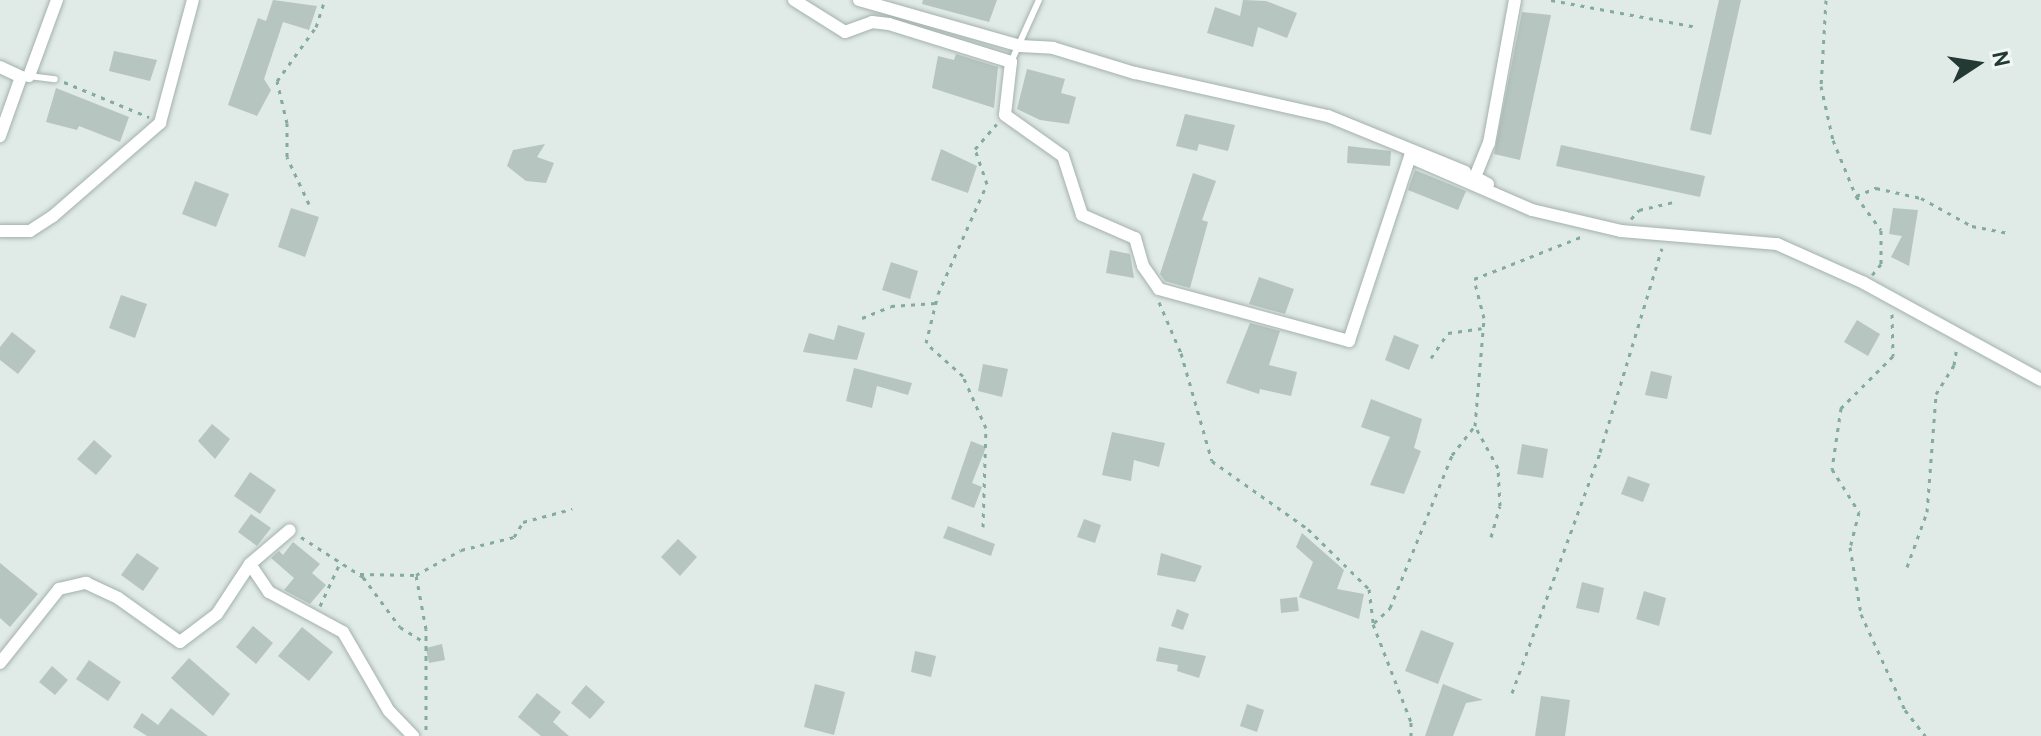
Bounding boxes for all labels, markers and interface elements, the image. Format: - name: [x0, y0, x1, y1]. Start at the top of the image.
- north arrow: [1937, 24, 2017, 104]
- text: N: [1986, 48, 2016, 69]

